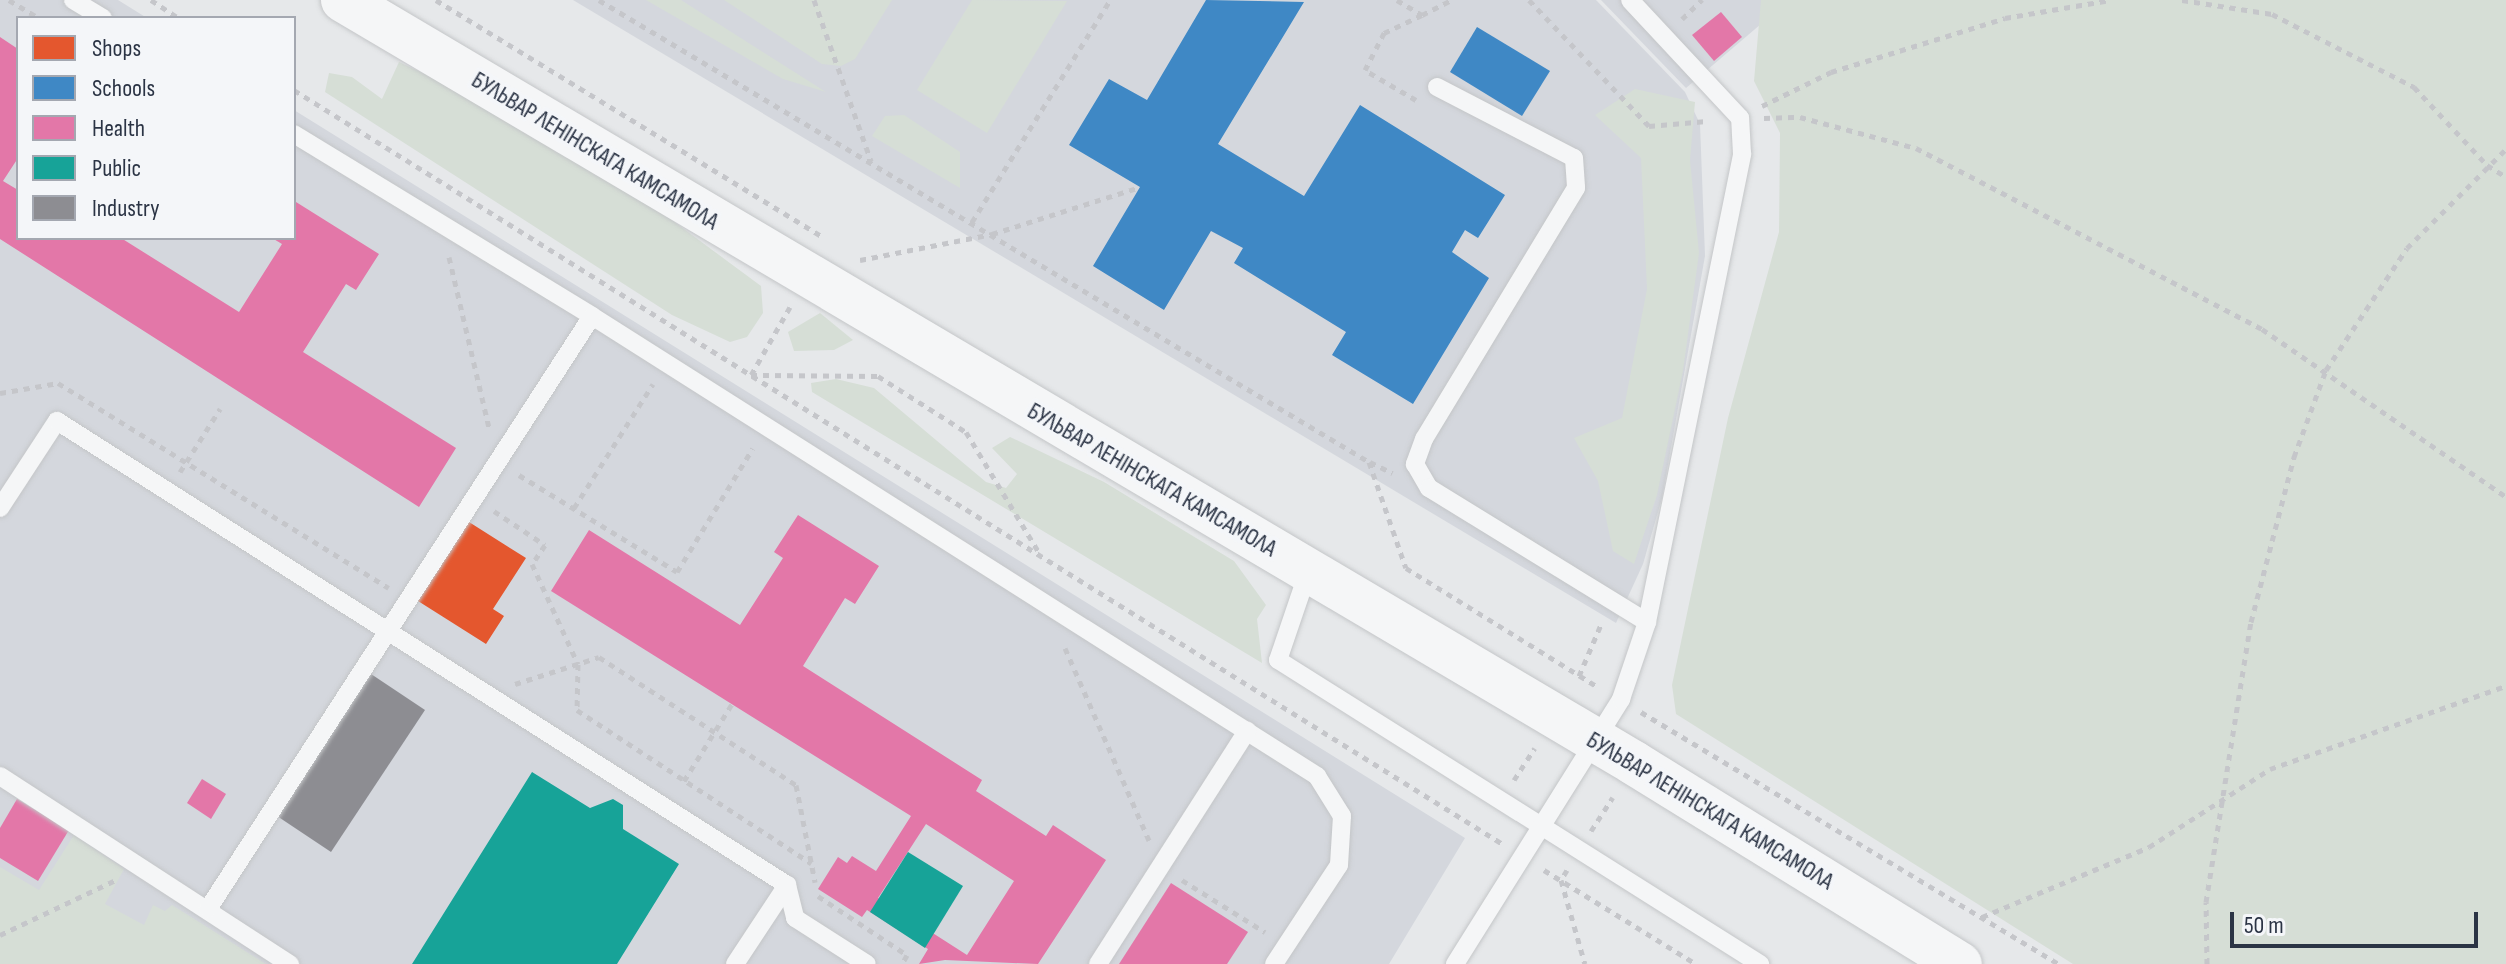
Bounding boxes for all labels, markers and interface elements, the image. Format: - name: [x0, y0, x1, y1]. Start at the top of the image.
- legend: [16, 16, 296, 240]
- text: Shops: [92, 34, 141, 63]
- street label: БУЛЬВАР ЛЕНІНСКАГА КАМСАМОЛА: [466, 66, 724, 236]
- text: Schools: [92, 74, 155, 103]
- text: Health: [92, 114, 145, 143]
- text: Public: [92, 154, 141, 183]
- text: Industry: [92, 194, 159, 223]
- street label: БУЛЬВАР ЛЕНІНСКАГА КАМСАМОЛА: [1022, 397, 1282, 563]
- street label: БУЛЬВАР ЛЕНІНСКАГА КАМСАМОЛА: [1581, 726, 1839, 896]
- scale bar: [2234, 896, 2482, 946]
- text: 50 m: [2244, 911, 2284, 940]

